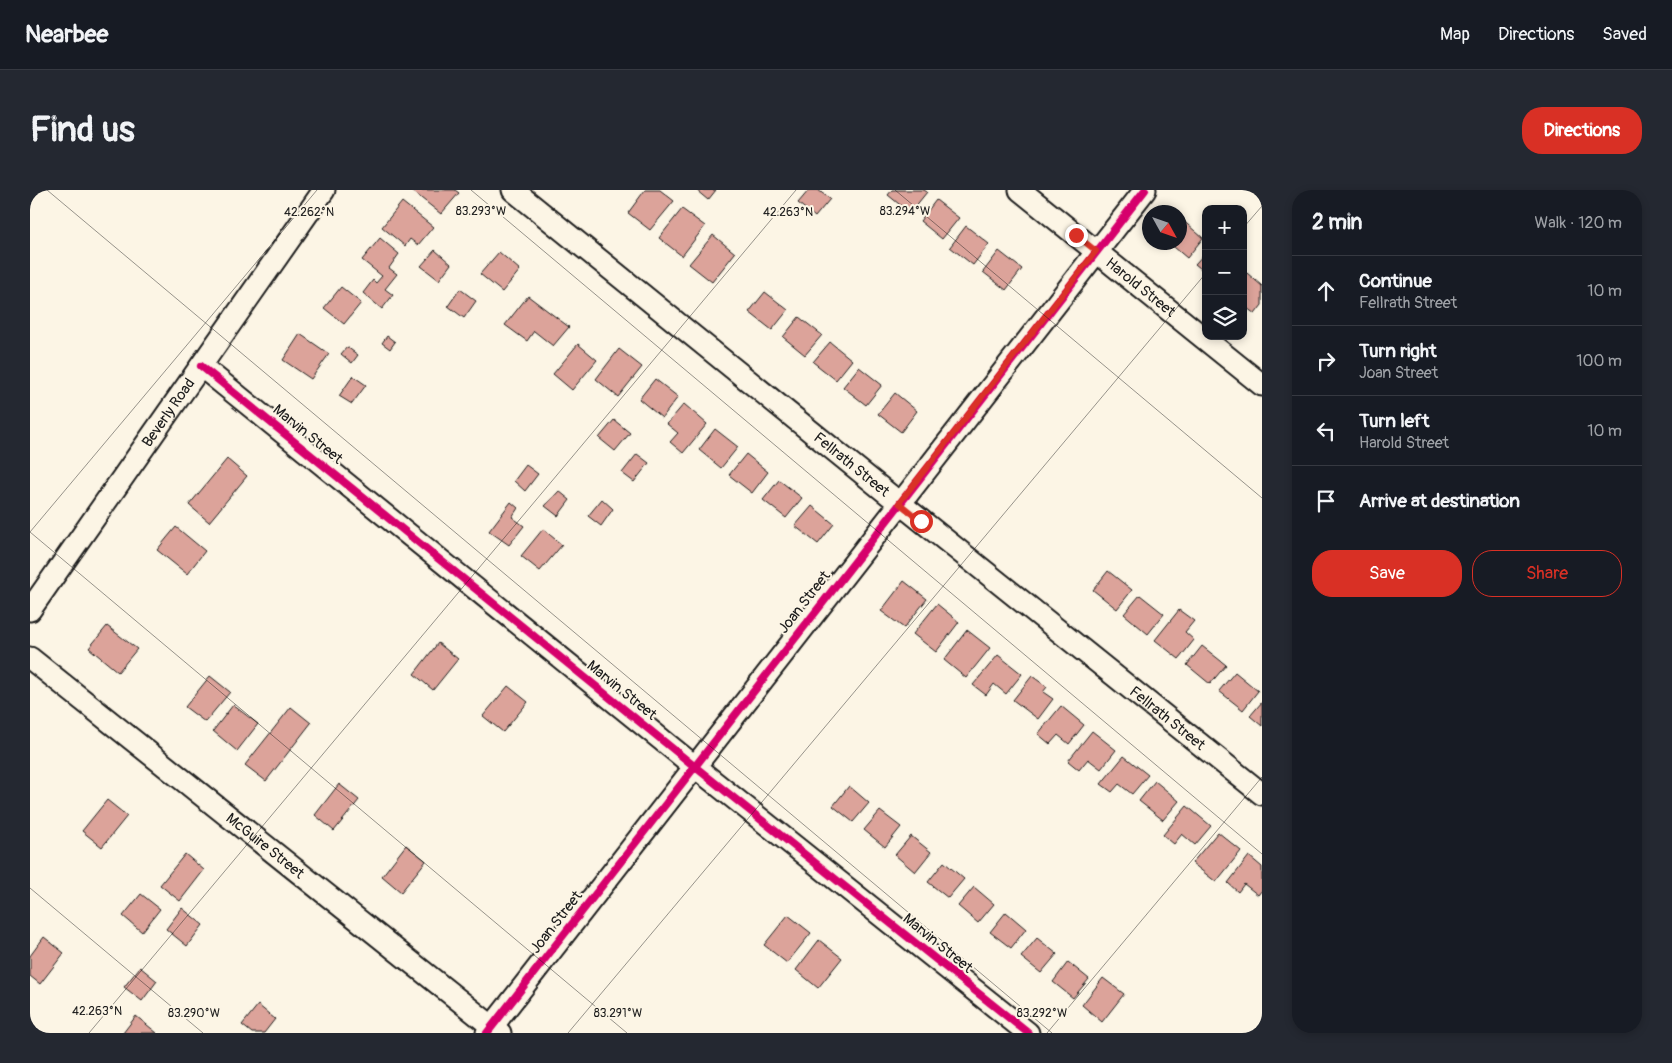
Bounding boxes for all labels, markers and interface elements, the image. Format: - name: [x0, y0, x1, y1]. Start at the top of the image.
- text: Nearbee: [25, 20, 108, 49]
- text: Map: [1440, 23, 1470, 46]
- text: Directions: [1498, 23, 1574, 46]
- text: Saved: [1602, 23, 1647, 46]
- button: Directions: [1522, 107, 1642, 154]
- text: Find us: [30, 108, 135, 152]
- text: 83.293°W: [456, 204, 506, 219]
- text: 83.294°W: [880, 204, 930, 219]
- text: 42.262°N: [284, 205, 334, 220]
- text: 42.263°N: [763, 205, 813, 220]
- north arrow: [1142, 205, 1187, 250]
- map controls: [1202, 205, 1247, 340]
- button: +: [1202, 205, 1247, 250]
- text: 2 min: [1312, 209, 1362, 236]
- text: Walk · 120 m: [1534, 213, 1622, 233]
- route end: [1065, 224, 1088, 247]
- button: −: [1202, 250, 1247, 295]
- street label: Harold Street: [1102, 254, 1180, 322]
- text: Continue: [1359, 269, 1432, 293]
- icon: ahead: [1312, 277, 1340, 305]
- text: 10 m: [1587, 281, 1622, 301]
- text: Fellrath Street: [1359, 293, 1457, 313]
- button: layers: [1202, 295, 1247, 340]
- text: Turn right: [1359, 339, 1437, 363]
- icon: right: [1312, 347, 1340, 375]
- text: 100 m: [1576, 351, 1622, 371]
- text: Joan Street: [1359, 363, 1438, 383]
- street label: Beverly Road: [138, 375, 199, 451]
- street label: Marvin Street: [269, 400, 347, 469]
- text: Turn left: [1359, 409, 1429, 433]
- icon: left: [1312, 417, 1340, 445]
- text: 10 m: [1587, 421, 1622, 441]
- street label: Fellrath Street: [810, 428, 894, 502]
- text: Harold Street: [1359, 433, 1449, 453]
- icon: arrive: [1312, 487, 1340, 515]
- text: Arrive at destination: [1359, 489, 1520, 513]
- route start: [910, 510, 933, 533]
- button: Save: [1312, 550, 1462, 597]
- button: Share: [1472, 550, 1622, 597]
- street label: Joan Street: [774, 566, 835, 637]
- street label: Marvin Street: [583, 656, 661, 725]
- street label: Fellrath Street: [1125, 682, 1210, 755]
- street label: McGuire Street: [222, 809, 309, 884]
- street label: Joan Street: [526, 886, 587, 957]
- street label: Marvin Street: [899, 909, 977, 978]
- text: 42.263°N: [72, 1004, 122, 1019]
- text: 83.290°W: [168, 1006, 220, 1021]
- text: 83.291°W: [594, 1006, 642, 1021]
- text: 83.292°W: [1017, 1006, 1067, 1021]

